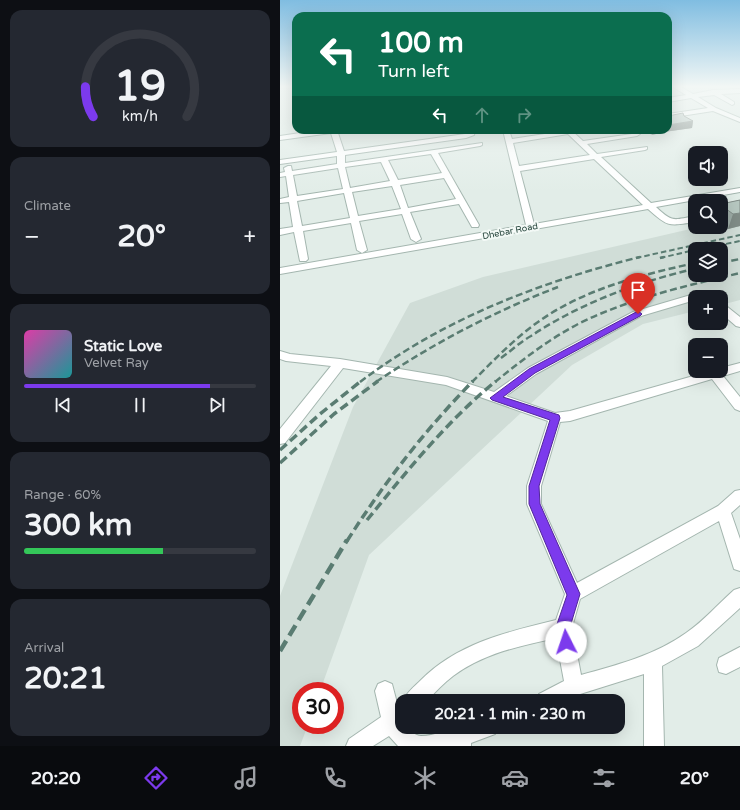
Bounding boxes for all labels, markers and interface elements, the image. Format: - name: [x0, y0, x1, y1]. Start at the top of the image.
- text: 100 m: [378, 26, 464, 60]
- icon: left: [312, 28, 364, 80]
- text: Turn left: [378, 60, 450, 82]
- text: 19: [114, 61, 166, 111]
- icon: left: [429, 104, 451, 126]
- icon: ahead: [471, 104, 493, 126]
- icon: right: [513, 104, 535, 126]
- text: km/h: [122, 107, 158, 124]
- map controls: [688, 146, 728, 378]
- button: sound: [688, 146, 728, 186]
- button: search: [688, 194, 728, 234]
- text: Climate: [24, 198, 71, 214]
- text: 20°: [117, 218, 166, 255]
- street label: Dhebar Road: [481, 221, 539, 242]
- text: −: [24, 224, 40, 250]
- text: +: [244, 224, 256, 250]
- button: layers: [688, 242, 728, 282]
- pin: [621, 273, 655, 314]
- icon: arrive: [627, 279, 649, 301]
- button: +: [688, 290, 728, 330]
- text: Static Love: [84, 337, 162, 355]
- button: −: [688, 338, 728, 378]
- text: Velvet Ray: [84, 355, 149, 371]
- icon: previous: [52, 394, 74, 416]
- icon: pause: [129, 394, 151, 416]
- icon: next: [206, 394, 228, 416]
- text: Range · 60%: [24, 487, 101, 503]
- text: 300 km: [24, 507, 132, 544]
- position arrow: [545, 621, 587, 663]
- text: Arrival: [24, 640, 64, 656]
- text: 20:21: [24, 660, 107, 697]
- speed limit sign: 30: [292, 682, 344, 734]
- text: 20:21 · 1 min · 230 m: [435, 705, 585, 723]
- icon: directions: [142, 764, 170, 792]
- icon: music: [232, 764, 260, 792]
- icon: phone: [321, 764, 349, 792]
- icon: climate: [411, 764, 439, 792]
- icon: car: [501, 764, 529, 792]
- icon: filters: [590, 764, 618, 792]
- text: 20:20: [31, 767, 81, 789]
- text: 20°: [680, 767, 709, 789]

